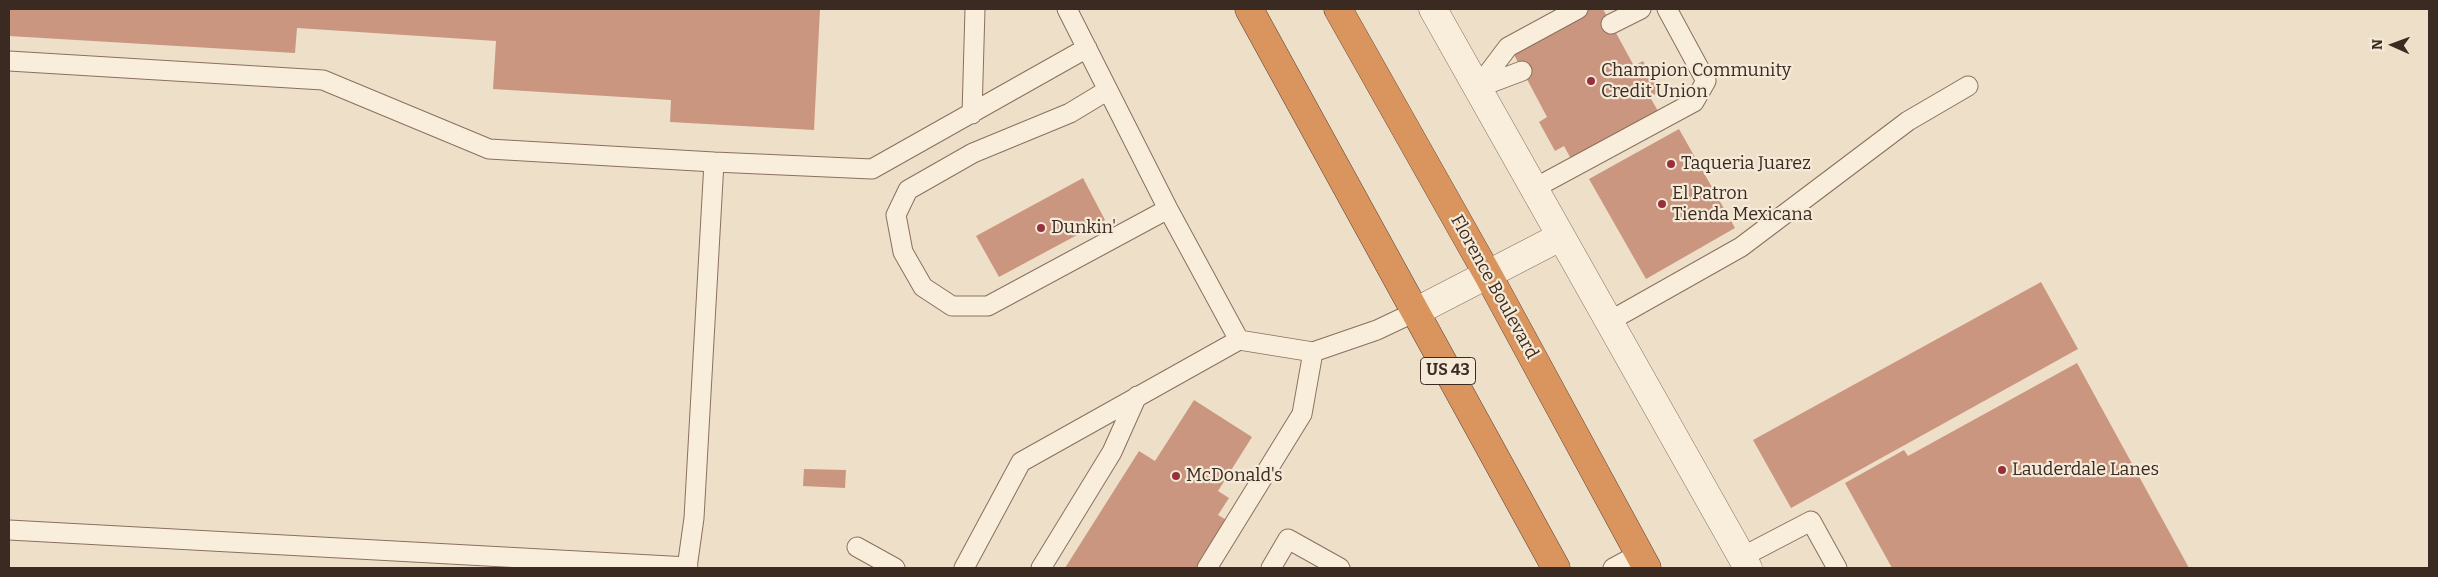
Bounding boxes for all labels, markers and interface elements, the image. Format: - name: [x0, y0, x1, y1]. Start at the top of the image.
- north arrow: [2368, 20, 2418, 70]
- text: N: [2369, 39, 2386, 50]
- place label: Champion Community Credit Union: [1601, 60, 1791, 102]
- marker: Champion Community Credit Union: [1585, 75, 1597, 87]
- place label: Taqueria Juarez: [1681, 153, 1811, 175]
- marker: Taqueria Juarez: [1665, 158, 1677, 170]
- place label: El Patron Tienda Mexicana: [1672, 183, 1813, 225]
- marker: El Patron Tienda Mexicana: [1656, 198, 1668, 210]
- street label: Florence Boulevard: [1445, 211, 1543, 363]
- place label: Dunkin': [1051, 217, 1116, 239]
- marker: Dunkin': [1035, 222, 1047, 234]
- road number: US 43: [1420, 358, 1476, 384]
- place label: Lauderdale Lanes: [2012, 459, 2159, 481]
- marker: Lauderdale Lanes: [1996, 464, 2008, 476]
- place label: McDonald's: [1186, 465, 1283, 487]
- marker: McDonald's: [1170, 470, 1182, 482]

